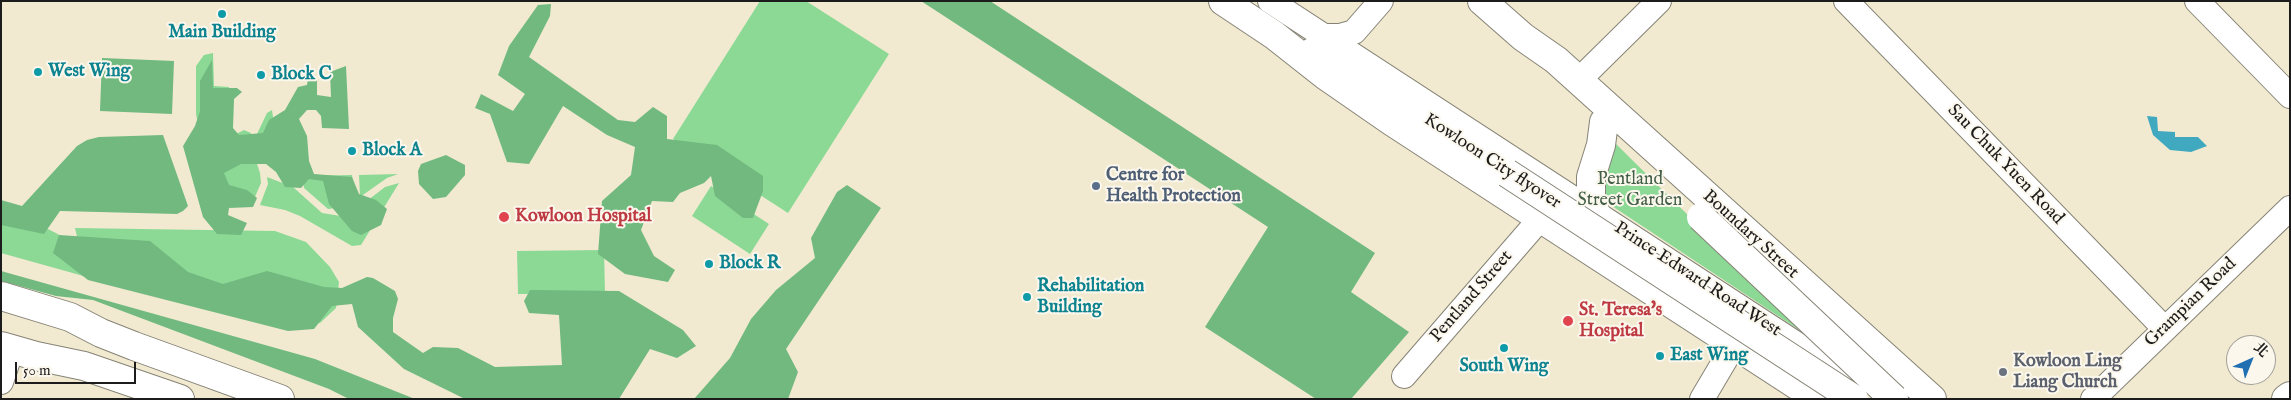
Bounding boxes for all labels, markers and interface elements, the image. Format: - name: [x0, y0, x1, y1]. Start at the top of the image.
- marker: Main Building: [216, 8, 228, 20]
- place label: Main Building: [168, 22, 276, 44]
- place label: West Wing: [48, 61, 130, 83]
- place label: Block C: [271, 64, 332, 86]
- marker: West Wing: [32, 66, 44, 78]
- marker: Block C: [255, 69, 267, 81]
- street label: Sau Chuk Yuen Road: [1942, 100, 2068, 230]
- street label: Kowloon City flyover: [1419, 110, 1565, 214]
- place label: Block A: [362, 140, 422, 162]
- marker: Block A: [346, 145, 358, 157]
- place label: Centre for Health Protection: [1106, 165, 1241, 208]
- park label: Pentland Street Garden: [1578, 169, 1682, 212]
- marker: Centre for Health Protection: [1090, 180, 1102, 192]
- street label: Boundary Street: [1697, 186, 1803, 284]
- place label: Kowloon Hospital: [515, 206, 651, 228]
- marker: Kowloon Hospital: [497, 210, 511, 224]
- street label: Prince Edward Road West: [1610, 218, 1784, 342]
- street label: Pentland Street: [1426, 247, 1518, 347]
- place label: Block R: [719, 253, 780, 275]
- street label: Grampian Road: [2141, 254, 2241, 352]
- marker: Block R: [703, 258, 715, 270]
- place label: Rehabilitation Building: [1037, 276, 1144, 318]
- marker: Rehabilitation Building: [1021, 291, 1033, 303]
- place label: St. Teresa's Hospital: [1579, 300, 1662, 342]
- marker: St. Teresa's Hospital: [1561, 314, 1575, 328]
- north arrow: [2226, 335, 2276, 385]
- text: 北: [2249, 339, 2272, 361]
- marker: South Wing: [1498, 342, 1510, 354]
- place label: East Wing: [1670, 345, 1748, 367]
- marker: East Wing: [1654, 350, 1666, 362]
- place label: Kowloon Ling Liang Church: [2013, 351, 2122, 394]
- scale bar: [18, 352, 139, 384]
- place label: South Wing: [1459, 356, 1549, 378]
- text: 50 m: [23, 361, 51, 380]
- marker: Kowloon Ling Liang Church: [1997, 366, 2009, 378]

